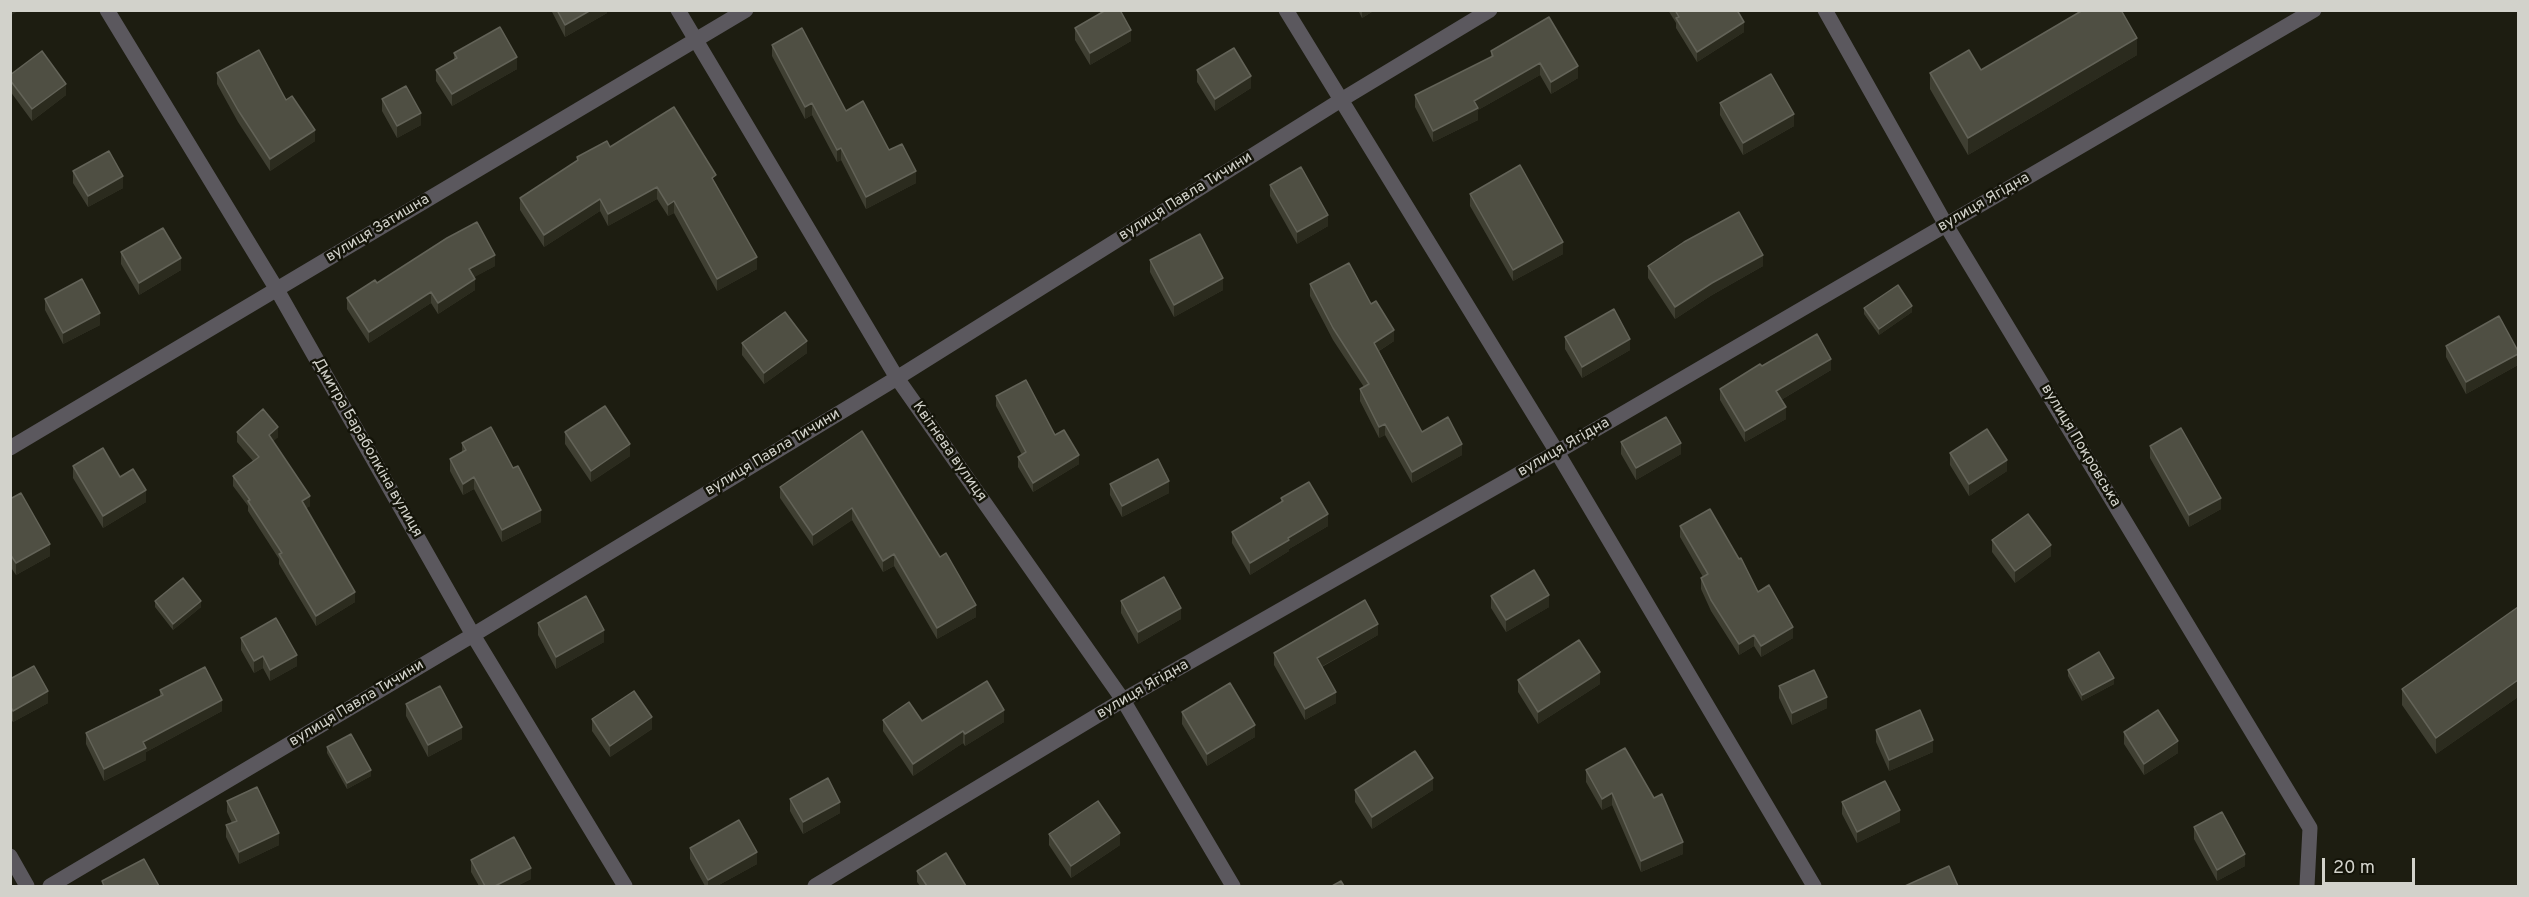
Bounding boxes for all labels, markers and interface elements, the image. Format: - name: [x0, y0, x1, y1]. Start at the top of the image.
- street label: вулиця Павла Тичини: [1116, 149, 1256, 245]
- street label: вулиця Ягідна: [1935, 169, 2033, 237]
- street label: вулиця Затишна: [323, 191, 433, 267]
- street label: Дмитра Бараболкіна вулиця: [308, 355, 426, 541]
- street label: вулиця Покровська: [2036, 381, 2124, 511]
- street label: Квітнева вулиця: [908, 399, 990, 505]
- street label: вулиця Павла Тичини: [702, 406, 844, 500]
- street label: вулиця Ягідна: [1515, 414, 1613, 482]
- street label: вулиця Ягідна: [1094, 656, 1192, 724]
- street label: вулиця Павла Тичини: [286, 657, 428, 751]
- scale bar: [2325, 846, 2418, 884]
- text: 20 m: [2333, 857, 2375, 880]

